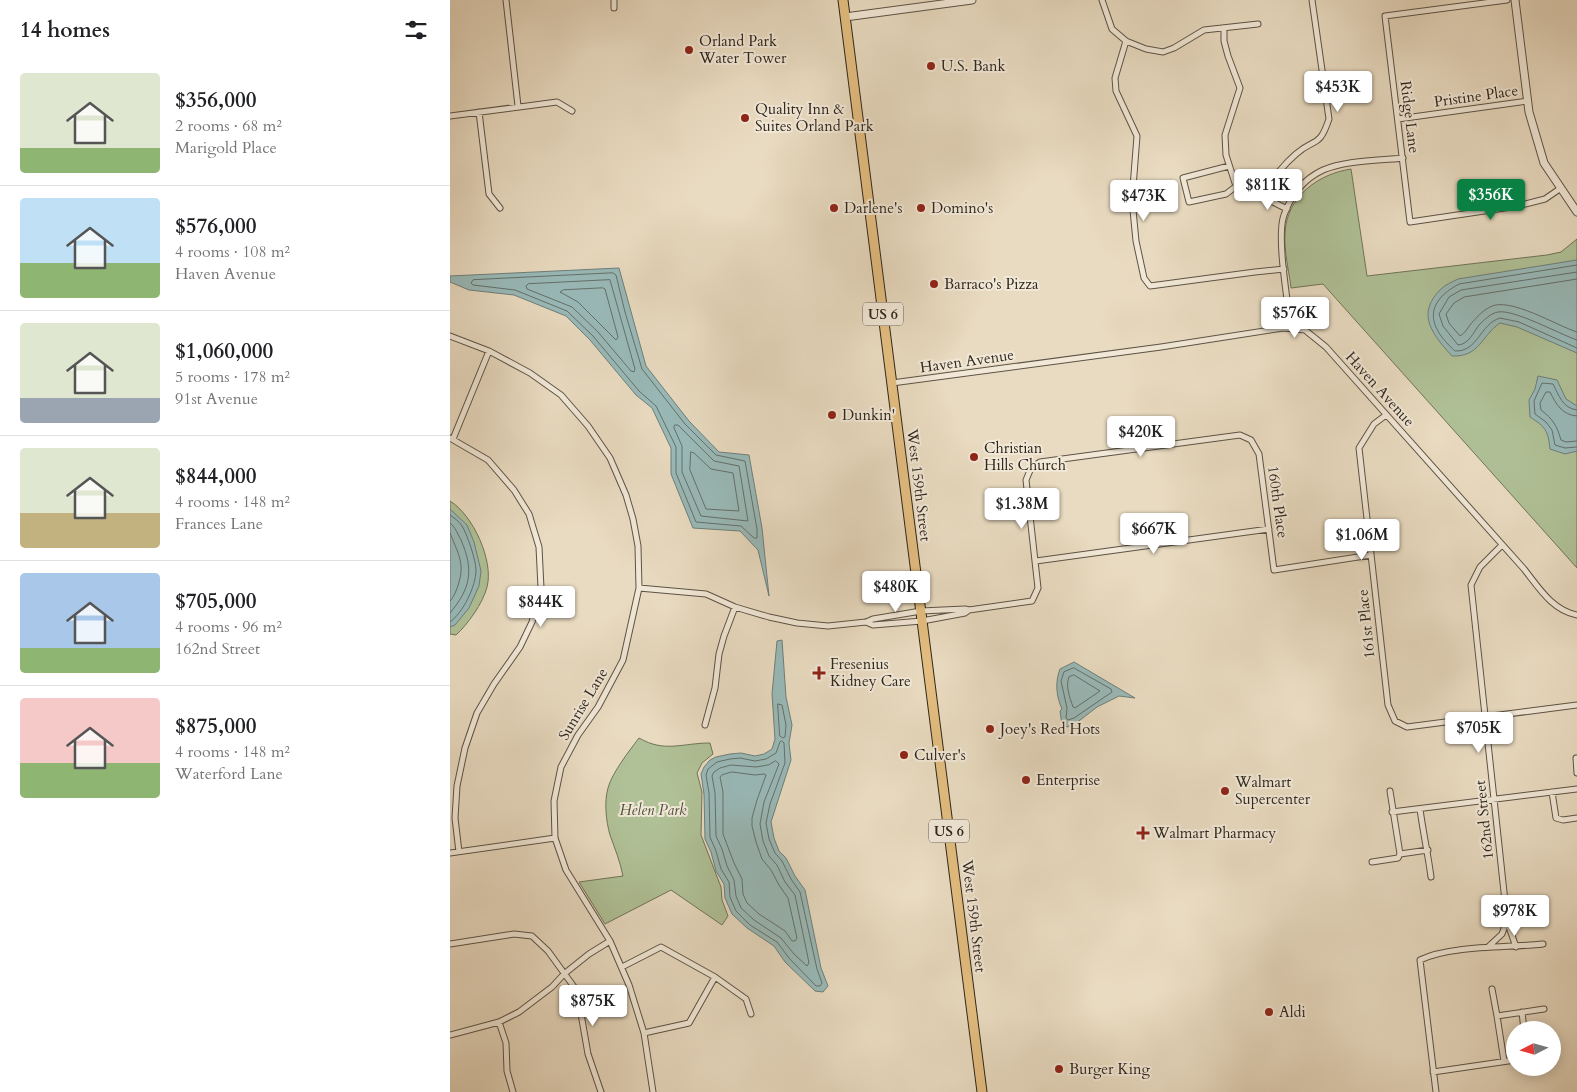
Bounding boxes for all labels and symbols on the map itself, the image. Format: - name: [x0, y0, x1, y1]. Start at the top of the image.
- place label: Orland Park Water Tower: [698, 31, 787, 68]
- marker: Orland Park Water Tower: [683, 44, 695, 56]
- place label: U.S. Bank: [941, 56, 1006, 76]
- marker: U.S. Bank: [925, 60, 937, 72]
- pin: $453K: [1303, 70, 1373, 113]
- street label: Ridge Lane: [1396, 80, 1424, 154]
- street label: Pristine Place: [1433, 80, 1520, 112]
- place label: Quality Inn & Suites Orland Park: [755, 99, 874, 136]
- marker: Quality Inn & Suites Orland Park: [739, 112, 751, 124]
- pin: $811K: [1233, 168, 1303, 211]
- pin: $356K: [1456, 178, 1526, 221]
- pin: $473K: [1109, 180, 1179, 222]
- place label: Darlene's: [844, 198, 903, 218]
- place label: Domino's: [931, 198, 993, 218]
- marker: Darlene's: [828, 202, 840, 214]
- marker: Domino's: [915, 202, 927, 214]
- place label: Barraco's Pizza: [944, 274, 1039, 294]
- marker: Barraco's Pizza: [928, 278, 940, 290]
- pin: $576K: [1260, 296, 1330, 339]
- road number: US 6: [863, 302, 903, 326]
- street label: Haven Avenue: [919, 344, 1015, 377]
- street label: Haven Avenue: [1341, 347, 1419, 431]
- place label: Dunkin': [842, 405, 895, 425]
- marker: Dunkin': [826, 409, 838, 421]
- pin: $420K: [1106, 416, 1176, 458]
- street label: West 159th Street: [902, 427, 936, 543]
- place label: Christian Hills Church: [984, 438, 1067, 475]
- marker: Christian Hills Church: [968, 451, 980, 463]
- street label: 160th Place: [1263, 465, 1293, 540]
- pin: $1.38M: [981, 488, 1063, 530]
- pin: $667K: [1119, 512, 1189, 555]
- pin: $1.06M: [1321, 518, 1403, 561]
- pin: $480K: [861, 570, 931, 613]
- pin: $844K: [506, 586, 576, 628]
- street label: 161st Place: [1352, 588, 1380, 660]
- place label: Fresenius Kidney Care: [830, 654, 911, 691]
- street label: Sunrise Lane: [554, 664, 612, 744]
- marker: Fresenius Kidney Care: [812, 666, 826, 680]
- pin: $705K: [1444, 712, 1514, 754]
- place label: Joey's Red Hots: [998, 719, 1100, 739]
- marker: Joey's Red Hots: [984, 723, 996, 735]
- place label: Culver's: [914, 745, 966, 765]
- marker: Culver's: [898, 749, 910, 761]
- place label: Enterprise: [1036, 770, 1100, 790]
- place label: Walmart Supercenter: [1234, 772, 1311, 809]
- marker: Enterprise: [1020, 774, 1032, 786]
- street label: 162nd Street: [1470, 779, 1498, 861]
- marker: Walmart Supercenter: [1219, 785, 1231, 797]
- park label: Helen Park: [619, 800, 687, 820]
- road number: US 6: [929, 819, 969, 842]
- place label: Walmart Pharmacy: [1152, 823, 1276, 843]
- marker: Walmart Pharmacy: [1137, 827, 1149, 839]
- street label: West 159th Street: [957, 858, 991, 974]
- pin: $978K: [1480, 894, 1550, 937]
- pin: $875K: [558, 984, 628, 1027]
- place label: Aldi: [1279, 1002, 1306, 1022]
- marker: Aldi: [1263, 1006, 1275, 1018]
- north arrow: [1506, 1021, 1561, 1076]
- place label: Burger King: [1069, 1059, 1151, 1079]
- marker: Burger King: [1053, 1063, 1065, 1075]

